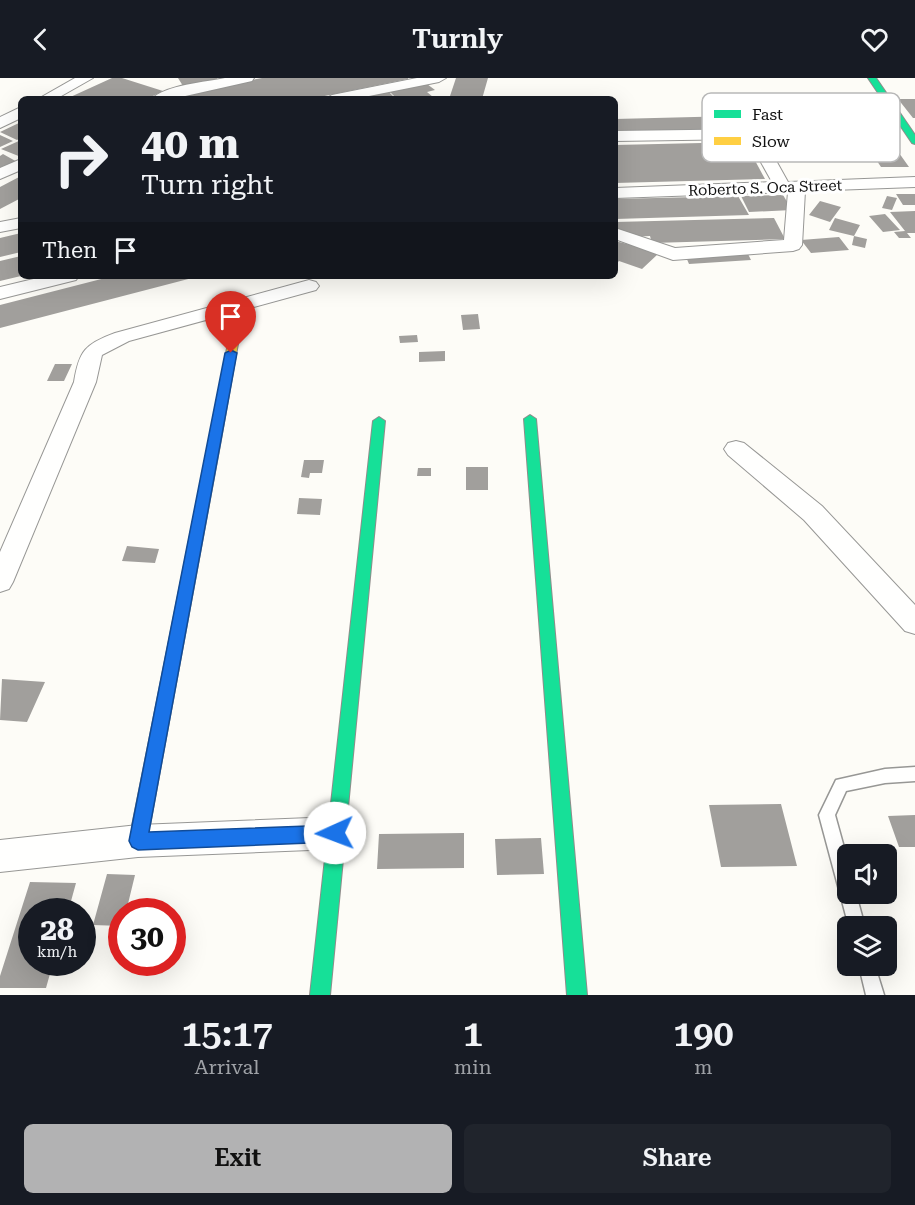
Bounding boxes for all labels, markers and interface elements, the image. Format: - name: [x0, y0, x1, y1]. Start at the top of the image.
- icon: back: [24, 23, 57, 56]
- text: Turnly: [412, 23, 503, 55]
- icon: heart: [858, 23, 891, 56]
- legend: [702, 93, 900, 162]
- text: Fast: [752, 105, 783, 124]
- text: 40 m: [141, 119, 239, 168]
- icon: right: [42, 120, 120, 198]
- text: Slow: [752, 132, 790, 151]
- text: Turn right: [141, 169, 274, 201]
- street label: Roberto S. Oca Street: [688, 176, 843, 200]
- icon: arrive: [109, 234, 142, 267]
- text: Then: [42, 238, 97, 263]
- pin: [205, 291, 256, 353]
- icon: arrive: [214, 300, 247, 333]
- position arrow: [303, 801, 367, 865]
- map controls: [837, 844, 897, 976]
- button: sound: [837, 844, 897, 904]
- speed limit sign: 30: [108, 898, 186, 976]
- text: 28: [40, 912, 74, 947]
- button: layers: [837, 916, 897, 976]
- text: km/h: [37, 943, 77, 961]
- text: 15:17: [181, 1013, 273, 1055]
- text: 1: [463, 1013, 483, 1055]
- text: 190: [673, 1013, 734, 1055]
- text: Arrival: [195, 1055, 260, 1079]
- text: min: [454, 1055, 492, 1079]
- text: m: [694, 1055, 712, 1079]
- button: Exit: [24, 1124, 452, 1193]
- button: Share: [464, 1124, 891, 1193]

